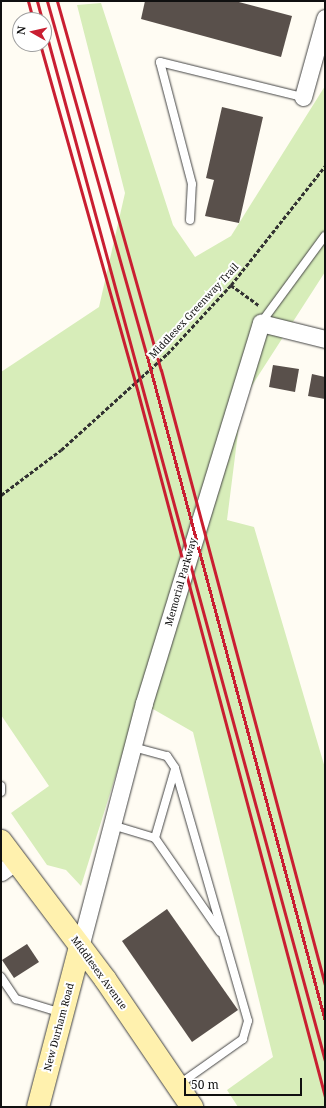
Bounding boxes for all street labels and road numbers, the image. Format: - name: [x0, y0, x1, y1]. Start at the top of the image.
- street label: Middlesex Greenway Trail: [147, 261, 241, 361]
- street label: Memorial Parkway: [163, 537, 199, 627]
- street label: Middlesex Avenue: [68, 934, 130, 1012]
- street label: New Durham Road: [41, 982, 77, 1072]

